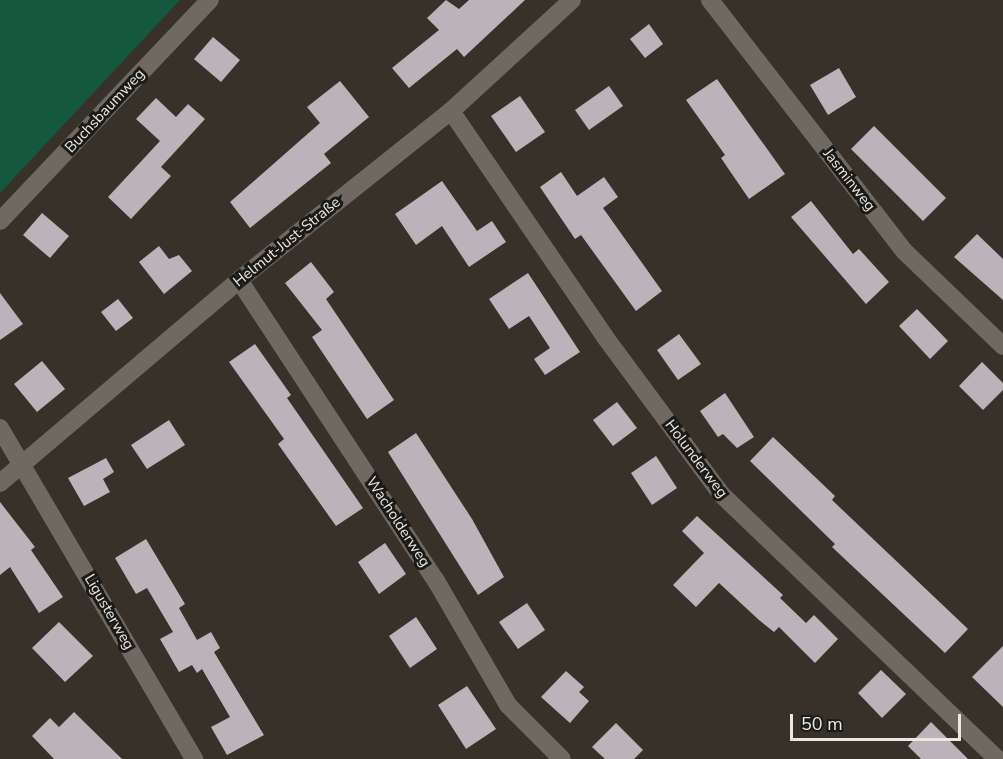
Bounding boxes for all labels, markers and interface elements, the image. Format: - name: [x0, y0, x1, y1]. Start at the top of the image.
- street label: Buchsbaumweg: [61, 65, 149, 157]
- street label: Jasminweg: [819, 145, 879, 215]
- street label: Helmut-Just-Straße: [230, 193, 344, 291]
- street label: Holunderweg: [661, 416, 731, 502]
- street label: Wacholderweg: [362, 474, 434, 570]
- street label: Ligusterweg: [80, 571, 138, 653]
- scale bar: [793, 702, 964, 740]
- text: 50 m: [801, 712, 843, 736]

